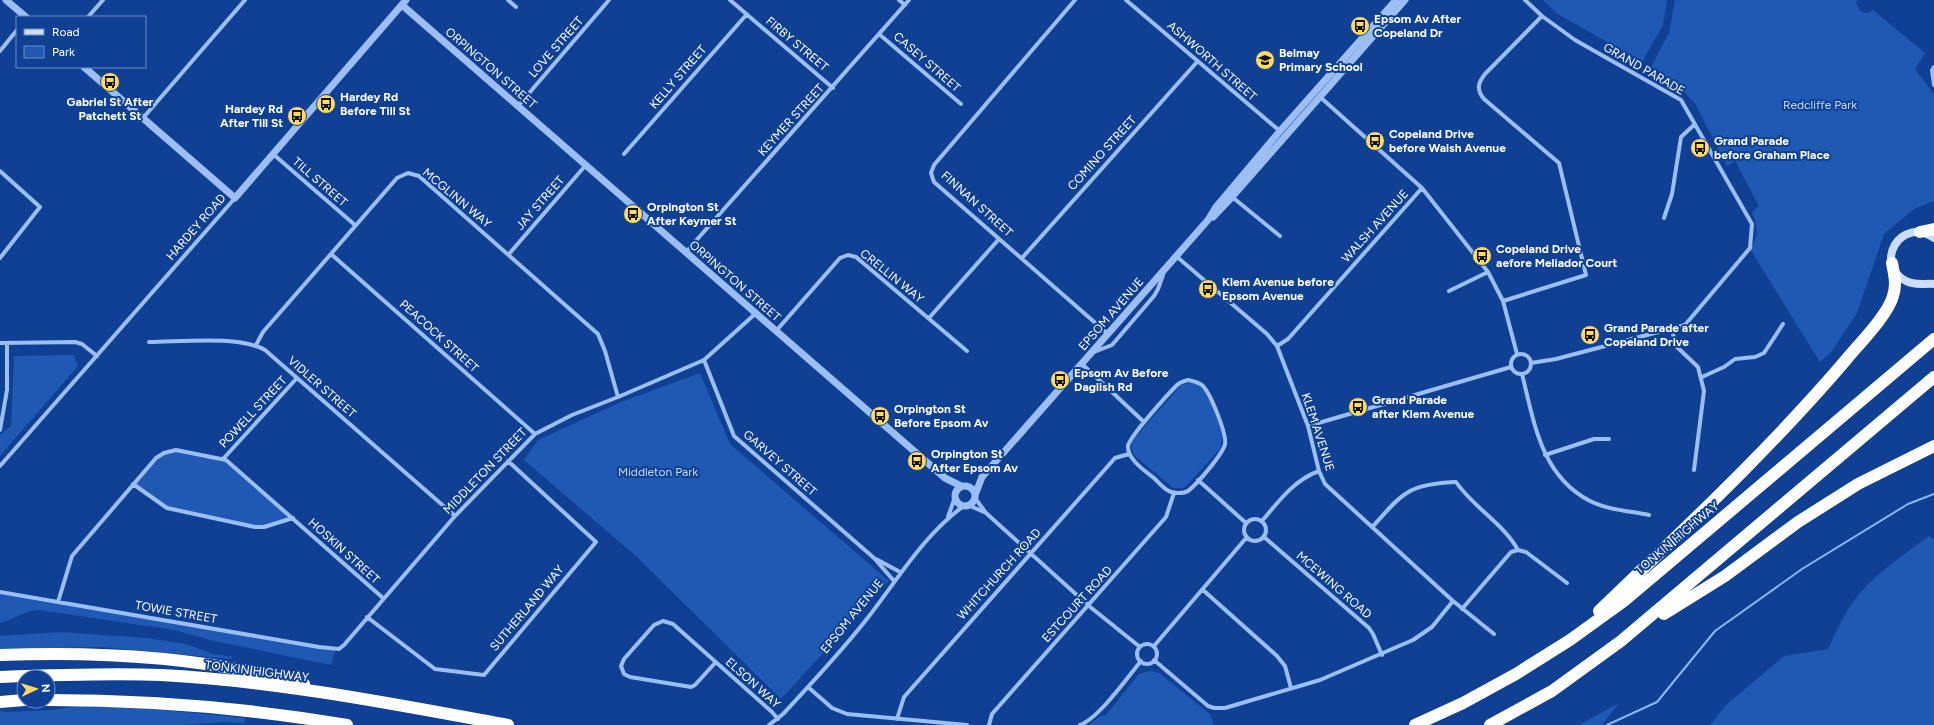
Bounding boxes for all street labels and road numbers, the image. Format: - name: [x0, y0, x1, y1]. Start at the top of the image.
- street label: LOVE STREET: [526, 13, 586, 80]
- street label: FIRBY STREET: [763, 14, 831, 74]
- street label: ASHWORTH STREET: [1164, 18, 1260, 104]
- street label: ORPINGTON STREET: [443, 25, 540, 112]
- street label: CASEY STREET: [891, 29, 963, 95]
- street label: GRAND PARADE: [1601, 40, 1687, 98]
- street label: KELLY STREET: [647, 42, 710, 112]
- street label: KEYMER STREET: [755, 81, 827, 159]
- street label: COMINO STREET: [1065, 113, 1139, 193]
- street label: TILL STREET: [290, 155, 350, 210]
- street label: MCGLINN WAY: [420, 165, 495, 231]
- street label: FINNAN STREET: [938, 168, 1016, 240]
- street label: JAY STREET: [513, 173, 567, 233]
- street label: WALSH AVENUE: [1339, 187, 1411, 265]
- street label: HARDEY ROAD: [163, 191, 229, 263]
- street label: ORPINGTON STREET: [687, 238, 784, 325]
- street label: CRELLIN WAY: [857, 246, 927, 306]
- street label: EPSOM AVENUE: [1076, 275, 1146, 353]
- street label: PEACOCK STREET: [397, 297, 482, 375]
- street label: VIDLER STREET: [285, 354, 359, 421]
- street label: POWELL STREET: [216, 373, 290, 451]
- street label: KLEM AVENUE: [1299, 391, 1337, 473]
- street label: MIDDLETON STREET: [440, 425, 530, 517]
- street label: GARVEY STREET: [740, 427, 820, 499]
- street label: TONKIN HIGHWAY: [1632, 498, 1722, 577]
- street label: HOSKIN STREET: [306, 515, 383, 587]
- street label: WHITCHURCH ROAD: [954, 526, 1044, 622]
- street label: MCEWING ROAD: [1293, 548, 1375, 622]
- street label: SUTHERLAND WAY: [487, 562, 567, 654]
- street label: ESTCOURT ROAD: [1039, 563, 1115, 645]
- street label: EPSOM AVENUE: [818, 576, 886, 656]
- street label: TOWIE STREET: [134, 598, 218, 626]
- street label: ELSON WAY: [723, 655, 784, 712]
- street label: TONKIN HIGHWAY: [204, 658, 311, 684]

